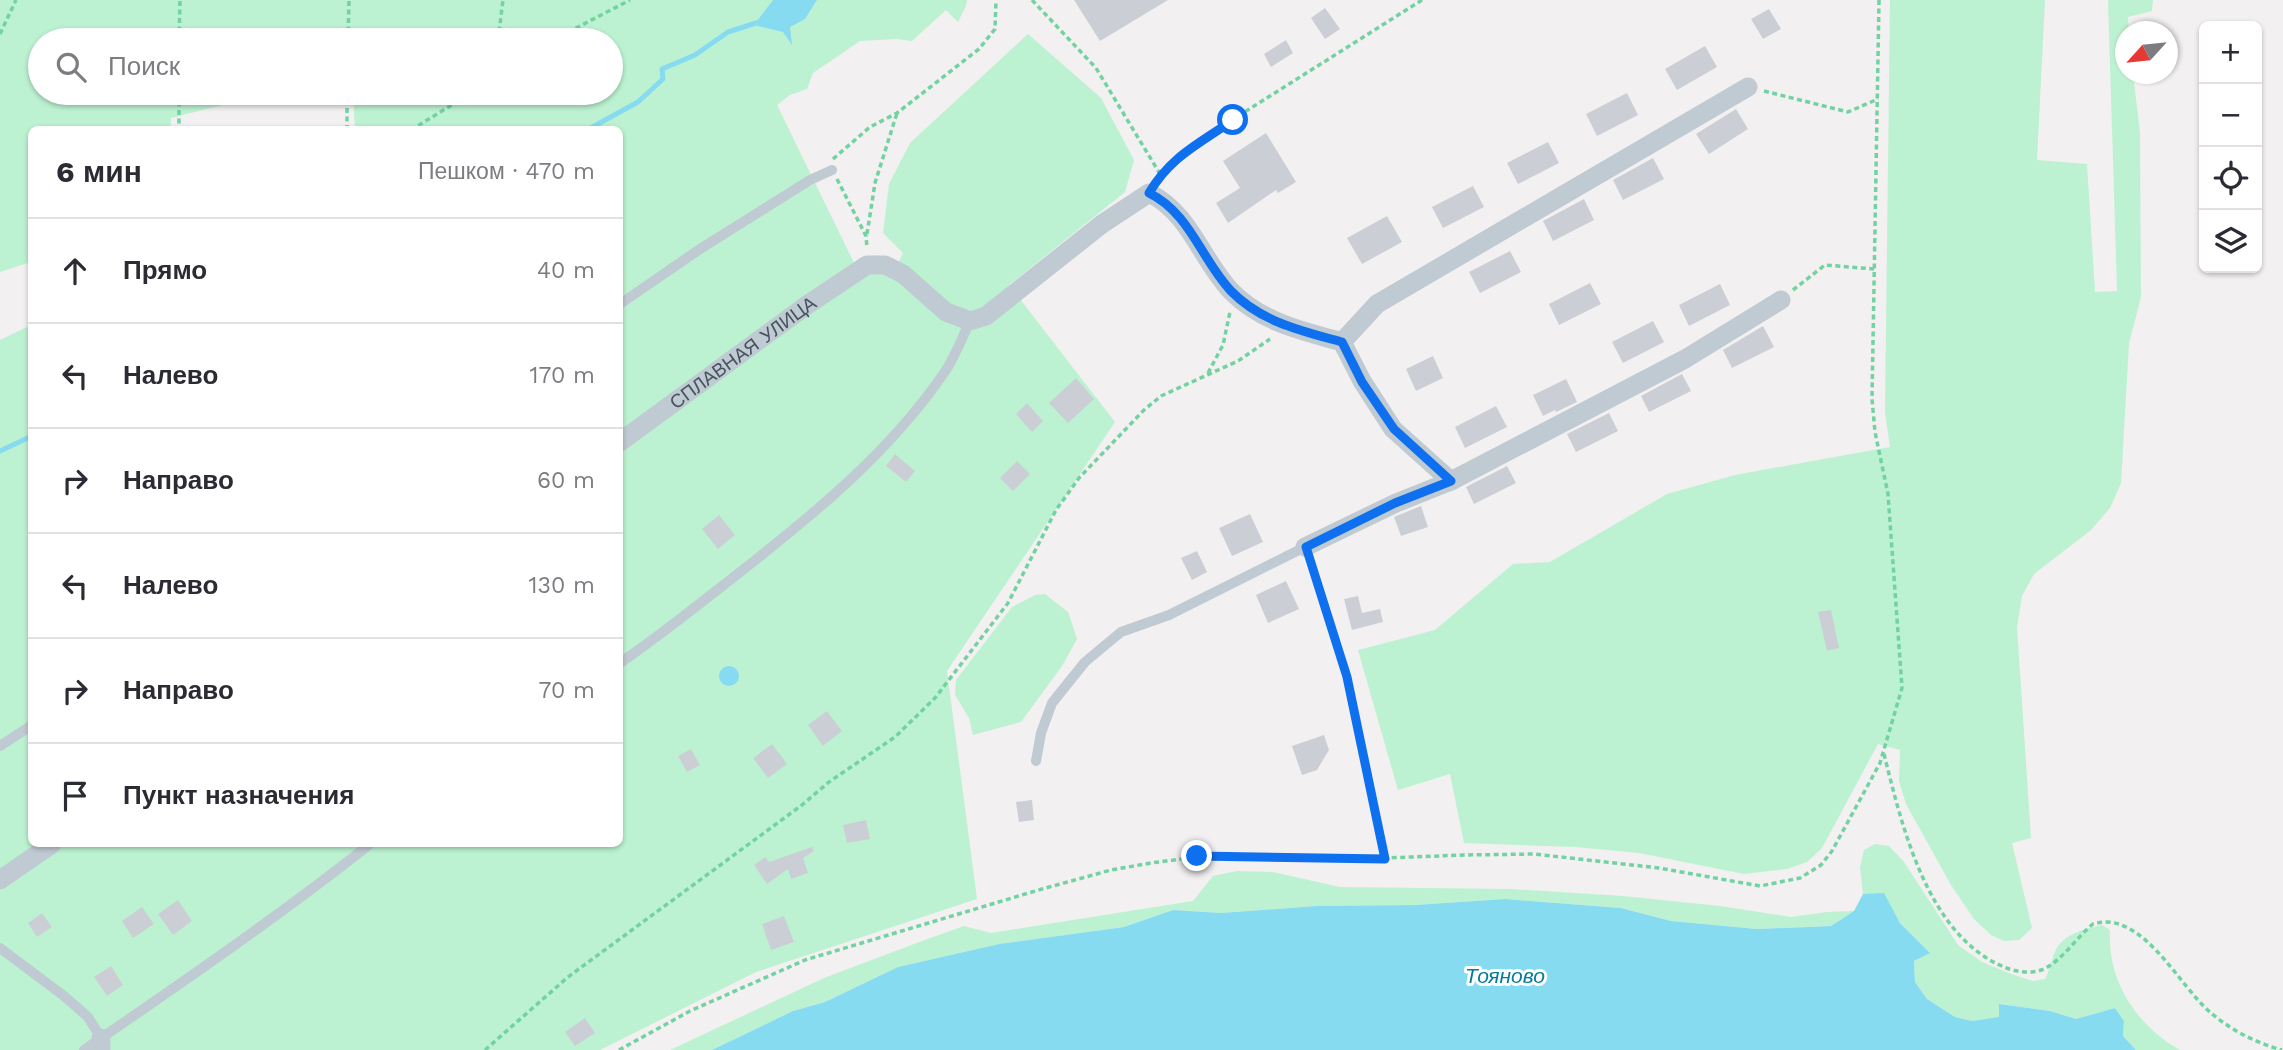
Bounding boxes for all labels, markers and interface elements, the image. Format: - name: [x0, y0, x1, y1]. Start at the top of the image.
- north arrow: [2115, 21, 2178, 84]
- map controls: [2199, 21, 2262, 273]
- button: +: [2199, 21, 2262, 84]
- search box: [28, 28, 623, 105]
- icon: search: [52, 48, 90, 86]
- text: Поиск: [108, 51, 180, 81]
- button: −: [2199, 84, 2262, 147]
- route start: [1217, 104, 1248, 135]
- button: locate: [2199, 147, 2262, 210]
- text: 6 мин: [56, 154, 142, 189]
- text: Пешком · 470 m: [418, 158, 595, 185]
- button: layers: [2199, 210, 2262, 273]
- icon: ahead: [56, 252, 94, 290]
- text: Прямо: [123, 255, 207, 285]
- text: 40 m: [537, 257, 595, 284]
- street label: СПЛАВНАЯ УЛИЦА: [665, 291, 821, 414]
- icon: left: [56, 357, 94, 395]
- text: Налево: [123, 360, 218, 390]
- text: 170 m: [530, 362, 595, 389]
- icon: right: [56, 462, 94, 500]
- text: Направо: [123, 465, 234, 495]
- text: 60 m: [537, 467, 595, 494]
- icon: left: [56, 567, 94, 605]
- text: Налево: [123, 570, 218, 600]
- text: 130 m: [529, 572, 595, 599]
- icon: right: [56, 672, 94, 710]
- text: Направо: [123, 675, 234, 705]
- text: 70 m: [538, 677, 595, 704]
- icon: arrive: [56, 777, 94, 815]
- text: Пункт назначения: [123, 780, 354, 810]
- route end: [1181, 840, 1212, 871]
- water label: Тояново: [1465, 963, 1545, 988]

